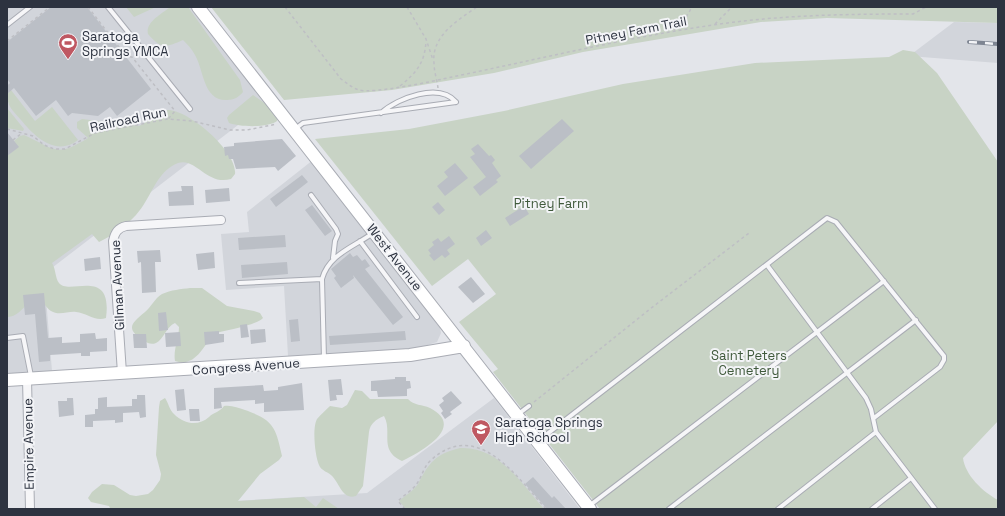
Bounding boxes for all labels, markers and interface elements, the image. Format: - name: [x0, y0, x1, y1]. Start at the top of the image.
- street label: Pitney Farm Trail: [584, 12, 688, 49]
- place label: Saratoga Springs YMCA: [82, 28, 168, 60]
- sports icon: Saratoga Springs YMCA: [57, 32, 79, 60]
- street label: Railroad Run: [88, 103, 168, 136]
- park label: Pitney Farm: [514, 195, 588, 212]
- street label: West Avenue: [363, 220, 426, 294]
- street label: Gilman Avenue: [107, 239, 128, 331]
- park label: Saint Peters Cemetery: [711, 347, 787, 379]
- street label: Congress Avenue: [192, 354, 300, 379]
- street label: Empire Avenue: [19, 398, 38, 490]
- place label: Saratoga Springs High School: [495, 414, 603, 446]
- school or university icon: Saratoga Springs High School: [470, 418, 492, 446]

